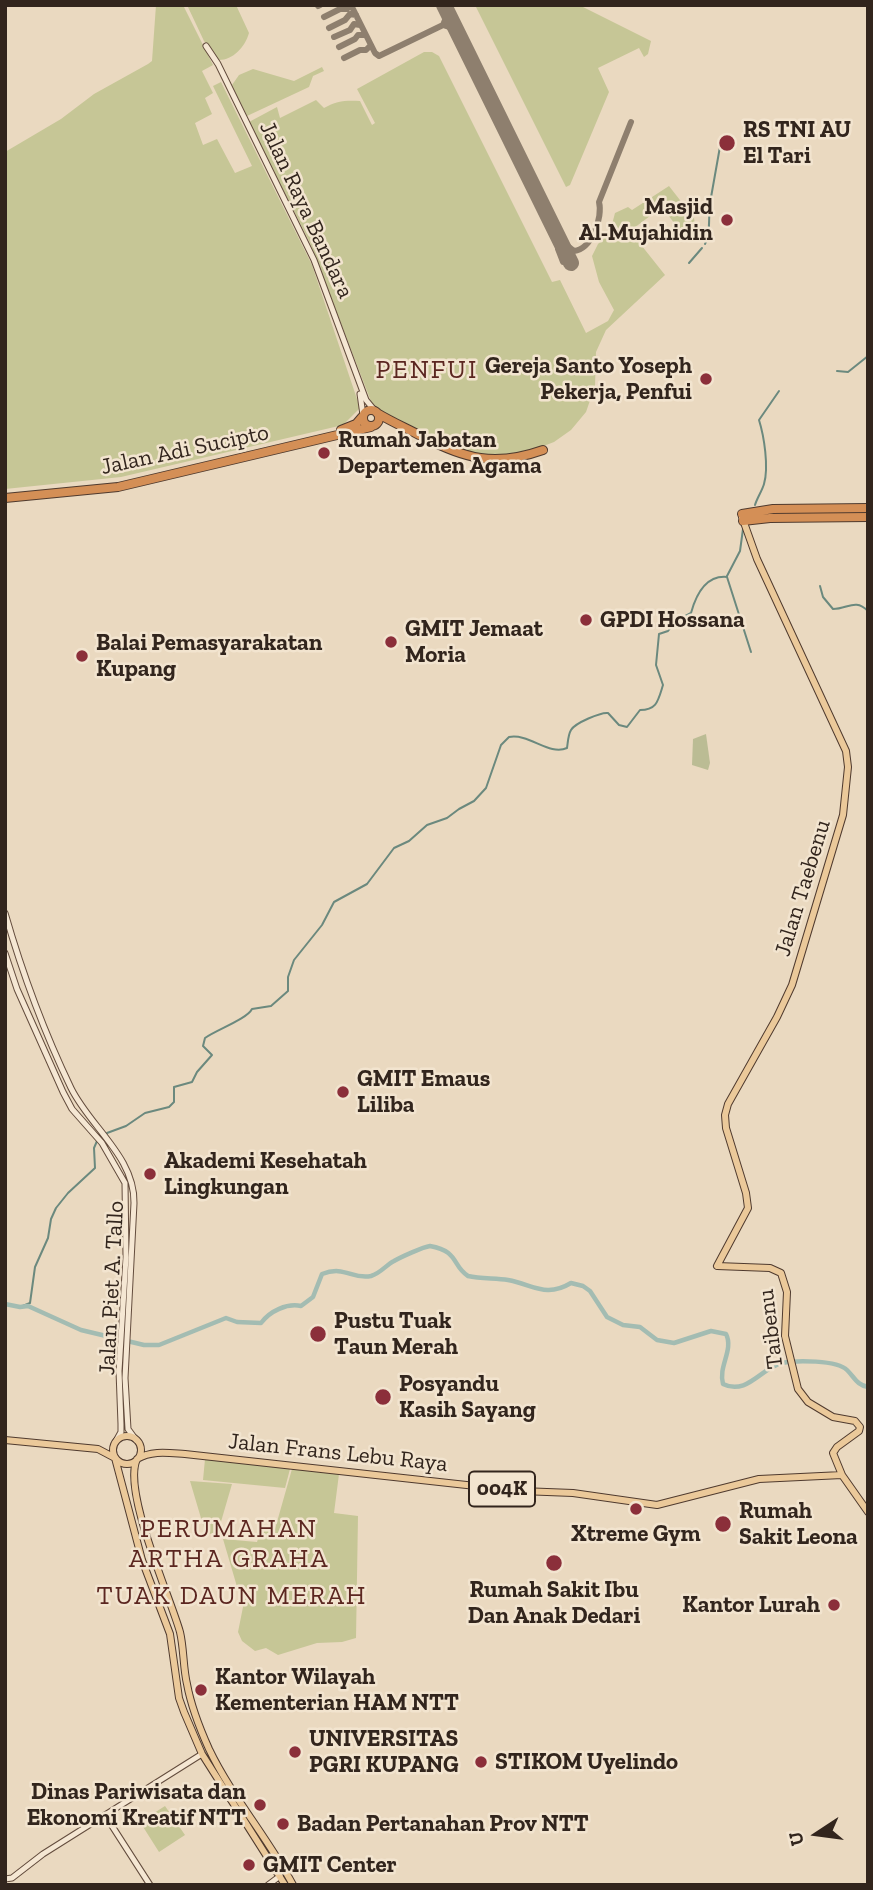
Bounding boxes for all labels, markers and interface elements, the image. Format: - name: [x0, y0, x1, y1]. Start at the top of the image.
- place label: RS TNI AU El Tari: [743, 116, 851, 170]
- street label: Jalan Raya Bandara: [253, 117, 359, 303]
- marker: RS TNI AU El Tari: [717, 133, 737, 153]
- place label: Masjid Al-Mujahidin: [579, 193, 713, 247]
- marker: Masjid Al-Mujahidin: [719, 212, 735, 228]
- place label: Gereja Santo Yoseph Pekerja, Penfui: [485, 352, 692, 406]
- district label: PENFUI: [376, 355, 478, 387]
- marker: Gereja Santo Yoseph Pekerja, Penfui: [698, 371, 714, 387]
- street label: Jalan Adi Sucipto: [99, 419, 271, 481]
- place label: Rumah Jabatan Departemen Agama: [338, 426, 542, 480]
- marker: Rumah Jabatan Departemen Agama: [316, 445, 332, 461]
- place label: GPDI Hossana: [600, 606, 745, 634]
- marker: GPDI Hossana: [578, 612, 594, 628]
- place label: GMIT Jemaat Moria: [405, 615, 543, 669]
- place label: Balai Pemasyarakatan Kupang: [96, 629, 322, 683]
- marker: GMIT Jemaat Moria: [383, 634, 399, 650]
- marker: Balai Pemasyarakatan Kupang: [74, 648, 90, 664]
- street label: Jalan Taebenu: [769, 816, 837, 960]
- place label: GMIT Emaus Liliba: [357, 1065, 490, 1119]
- marker: GMIT Emaus Liliba: [335, 1084, 351, 1100]
- place label: Akademi Kesehatah Lingkungan: [164, 1147, 367, 1201]
- marker: Akademi Kesehatah Lingkungan: [142, 1166, 158, 1182]
- street label: Jalan Piet A. Tallo: [94, 1200, 130, 1376]
- street label: Taibenu: [752, 1287, 790, 1371]
- place label: Pustu Tuak Taun Merah: [334, 1307, 458, 1361]
- marker: Pustu Tuak Taun Merah: [308, 1324, 328, 1344]
- place label: Posyandu Kasih Sayang: [399, 1370, 536, 1424]
- marker: Posyandu Kasih Sayang: [373, 1387, 393, 1407]
- street label: Jalan Frans Lebu Raya: [227, 1428, 449, 1478]
- road number: 004K: [469, 1472, 535, 1506]
- place label: Rumah Sakit Leona: [739, 1497, 858, 1551]
- marker: Xtreme Gym: [628, 1501, 644, 1517]
- district label: PERUMAHAN ARTHA GRAHA: [130, 1514, 328, 1576]
- marker: Rumah Sakit Leona: [713, 1514, 733, 1534]
- place label: Xtreme Gym: [571, 1520, 701, 1548]
- marker: Rumah Sakit Ibu Dan Anak Dedari: [544, 1553, 564, 1573]
- place label: Rumah Sakit Ibu Dan Anak Dedari: [468, 1576, 640, 1630]
- district label: TUAK DAUN MERAH: [98, 1581, 366, 1613]
- place label: Kantor Lurah: [682, 1591, 820, 1619]
- marker: Kantor Lurah: [826, 1597, 842, 1613]
- place label: Kantor Wilayah Kementerian HAM NTT: [215, 1663, 459, 1717]
- marker: Kantor Wilayah Kementerian HAM NTT: [193, 1682, 209, 1698]
- place label: UNIVERSITAS PGRI KUPANG: [309, 1725, 459, 1779]
- marker: UNIVERSITAS PGRI KUPANG: [287, 1744, 303, 1760]
- place label: STIKOM Uyelindo: [495, 1748, 678, 1776]
- marker: STIKOM Uyelindo: [473, 1754, 489, 1770]
- place label: Dinas Pariwisata dan Ekonomi Kreatif NTT: [27, 1778, 246, 1832]
- marker: Dinas Pariwisata dan Ekonomi Kreatif NTT: [252, 1797, 268, 1813]
- north arrow: [782, 1799, 852, 1869]
- place label: Badan Pertanahan Prov NTT: [297, 1810, 589, 1838]
- marker: Badan Pertanahan Prov NTT: [275, 1816, 291, 1832]
- text: U: [783, 1830, 809, 1848]
- place label: GMIT Center: [263, 1851, 397, 1879]
- marker: GMIT Center: [241, 1857, 257, 1873]

